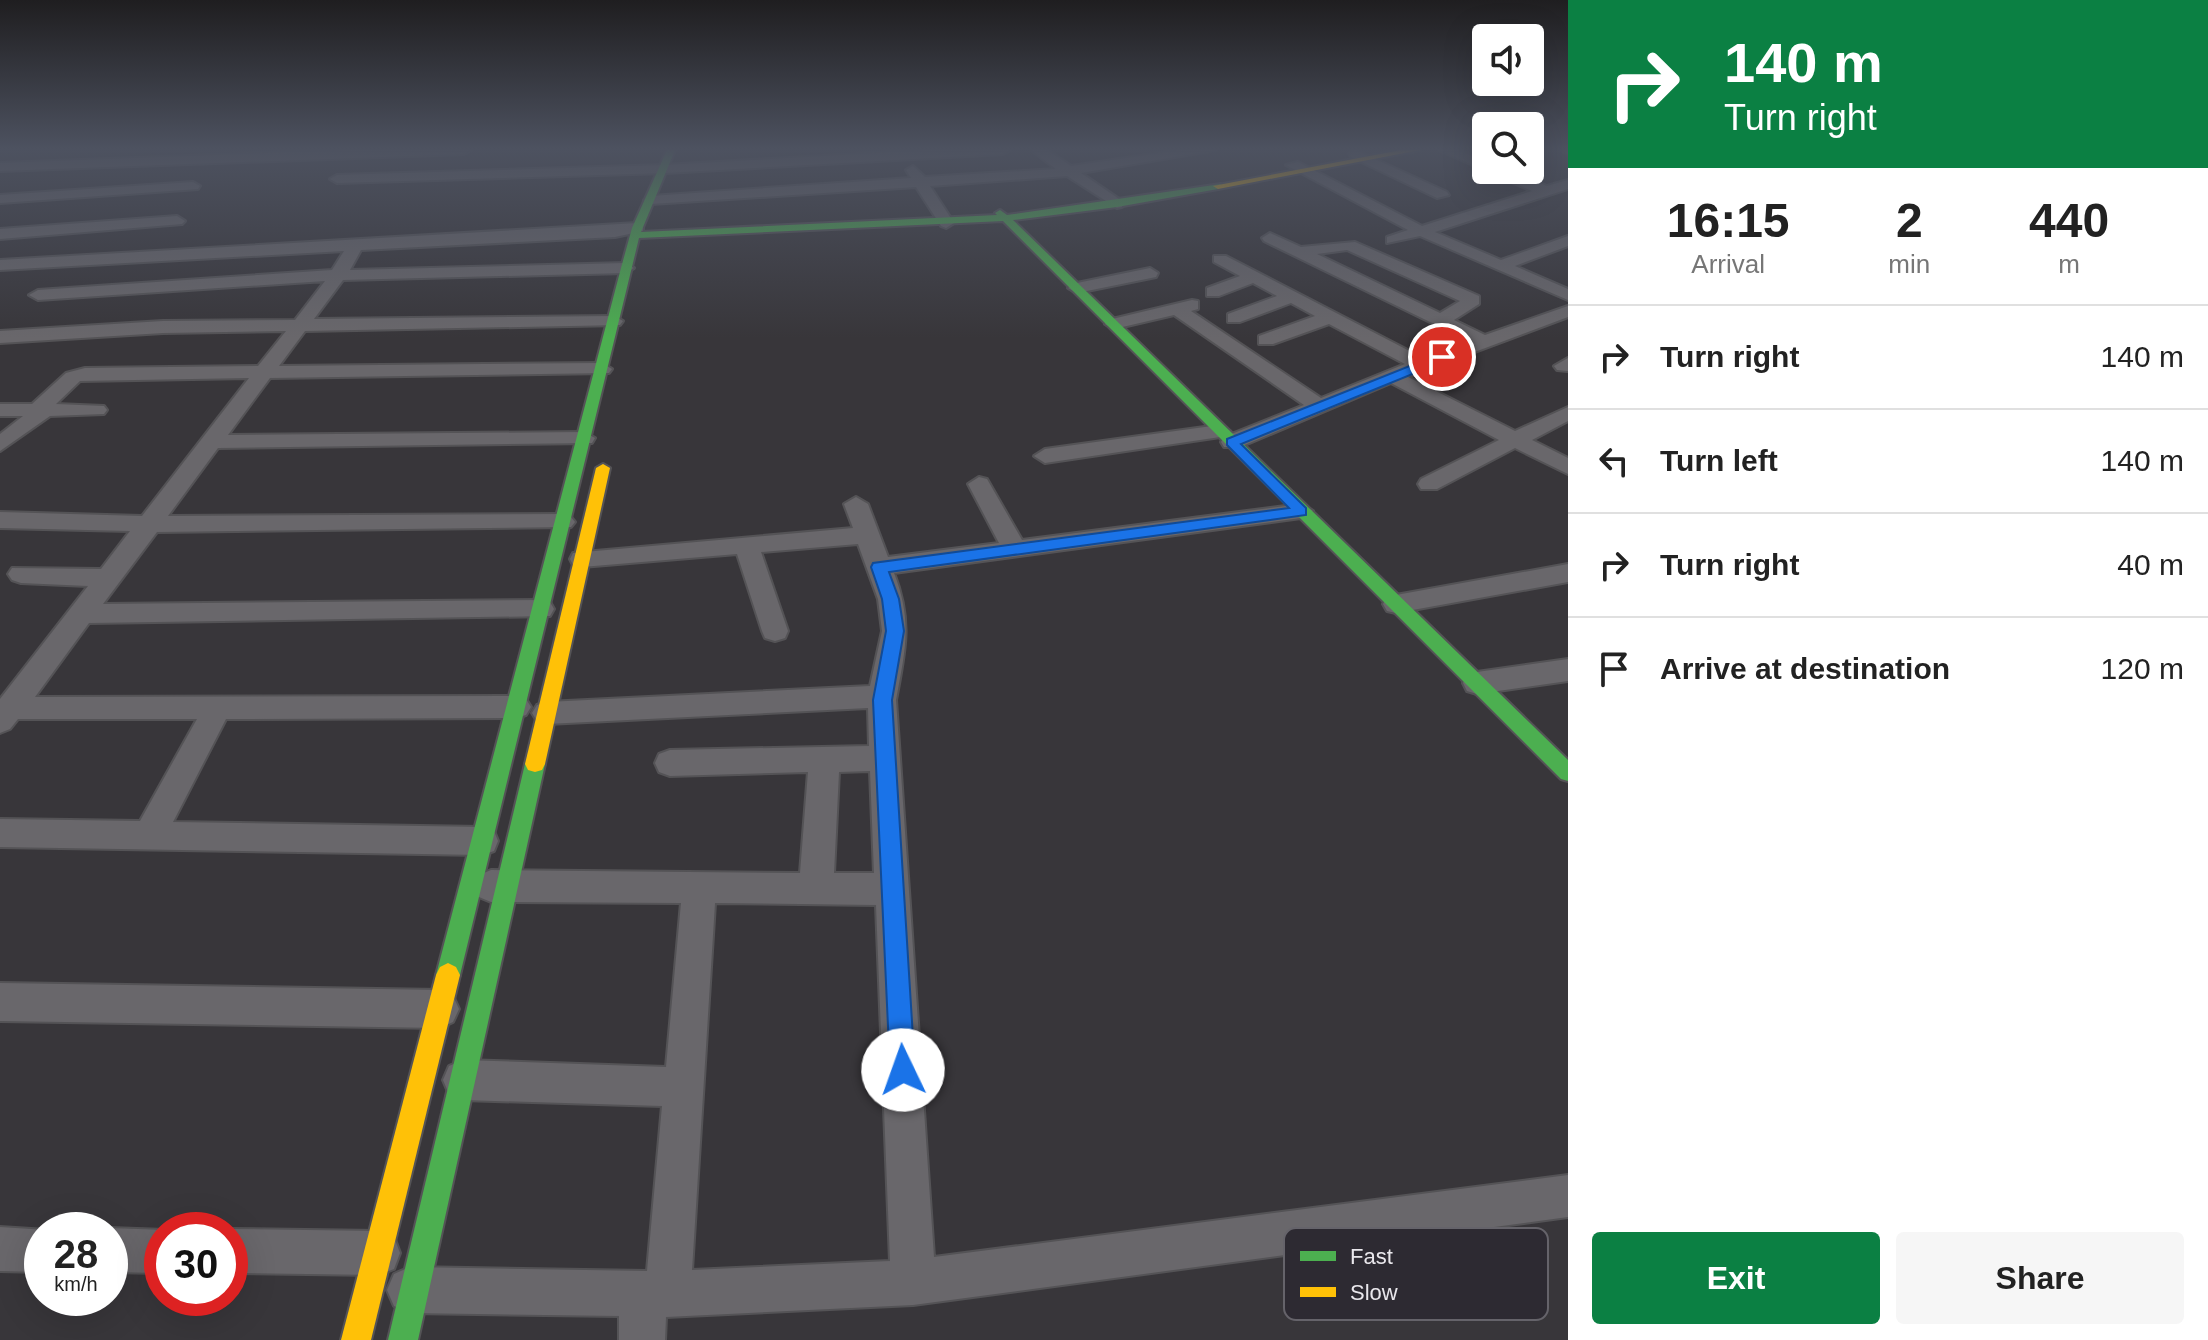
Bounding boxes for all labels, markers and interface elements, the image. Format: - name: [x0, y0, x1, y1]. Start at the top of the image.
- map controls: [1472, 24, 1544, 184]
- button: sound: [1472, 24, 1544, 96]
- text: 140 m: [1724, 31, 1883, 94]
- icon: right: [1592, 32, 1696, 136]
- text: Turn right: [1724, 97, 1877, 138]
- button: search: [1472, 112, 1544, 184]
- text: 16:15: [1667, 194, 1790, 247]
- text: 2: [1896, 194, 1923, 247]
- text: 440: [2029, 194, 2109, 247]
- text: Arrival: [1691, 249, 1765, 279]
- text: min: [1888, 249, 1930, 279]
- text: m: [2058, 249, 2080, 279]
- pin: [1408, 323, 1476, 391]
- icon: arrive: [1420, 335, 1464, 379]
- icon: right: [1592, 335, 1636, 379]
- text: Turn right: [1660, 340, 1799, 373]
- text: 140 m: [2101, 340, 2184, 373]
- icon: left: [1592, 439, 1636, 483]
- text: Turn left: [1660, 444, 1778, 477]
- text: 140 m: [2101, 444, 2184, 477]
- icon: right: [1592, 543, 1636, 587]
- text: Turn right: [1660, 548, 1799, 581]
- text: 40 m: [2117, 548, 2184, 581]
- icon: arrive: [1592, 647, 1636, 691]
- text: Arrive at destination: [1660, 652, 1950, 685]
- text: 120 m: [2101, 652, 2184, 685]
- position arrow: [861, 1028, 945, 1112]
- speed limit sign: 30: [144, 1212, 248, 1316]
- legend: [1284, 1228, 1548, 1320]
- text: 28: [54, 1232, 98, 1276]
- button: Exit: [1592, 1232, 1880, 1324]
- button: Share: [1896, 1232, 2184, 1324]
- text: Fast: [1350, 1244, 1393, 1269]
- text: km/h: [54, 1273, 98, 1295]
- text: Slow: [1350, 1280, 1398, 1305]

